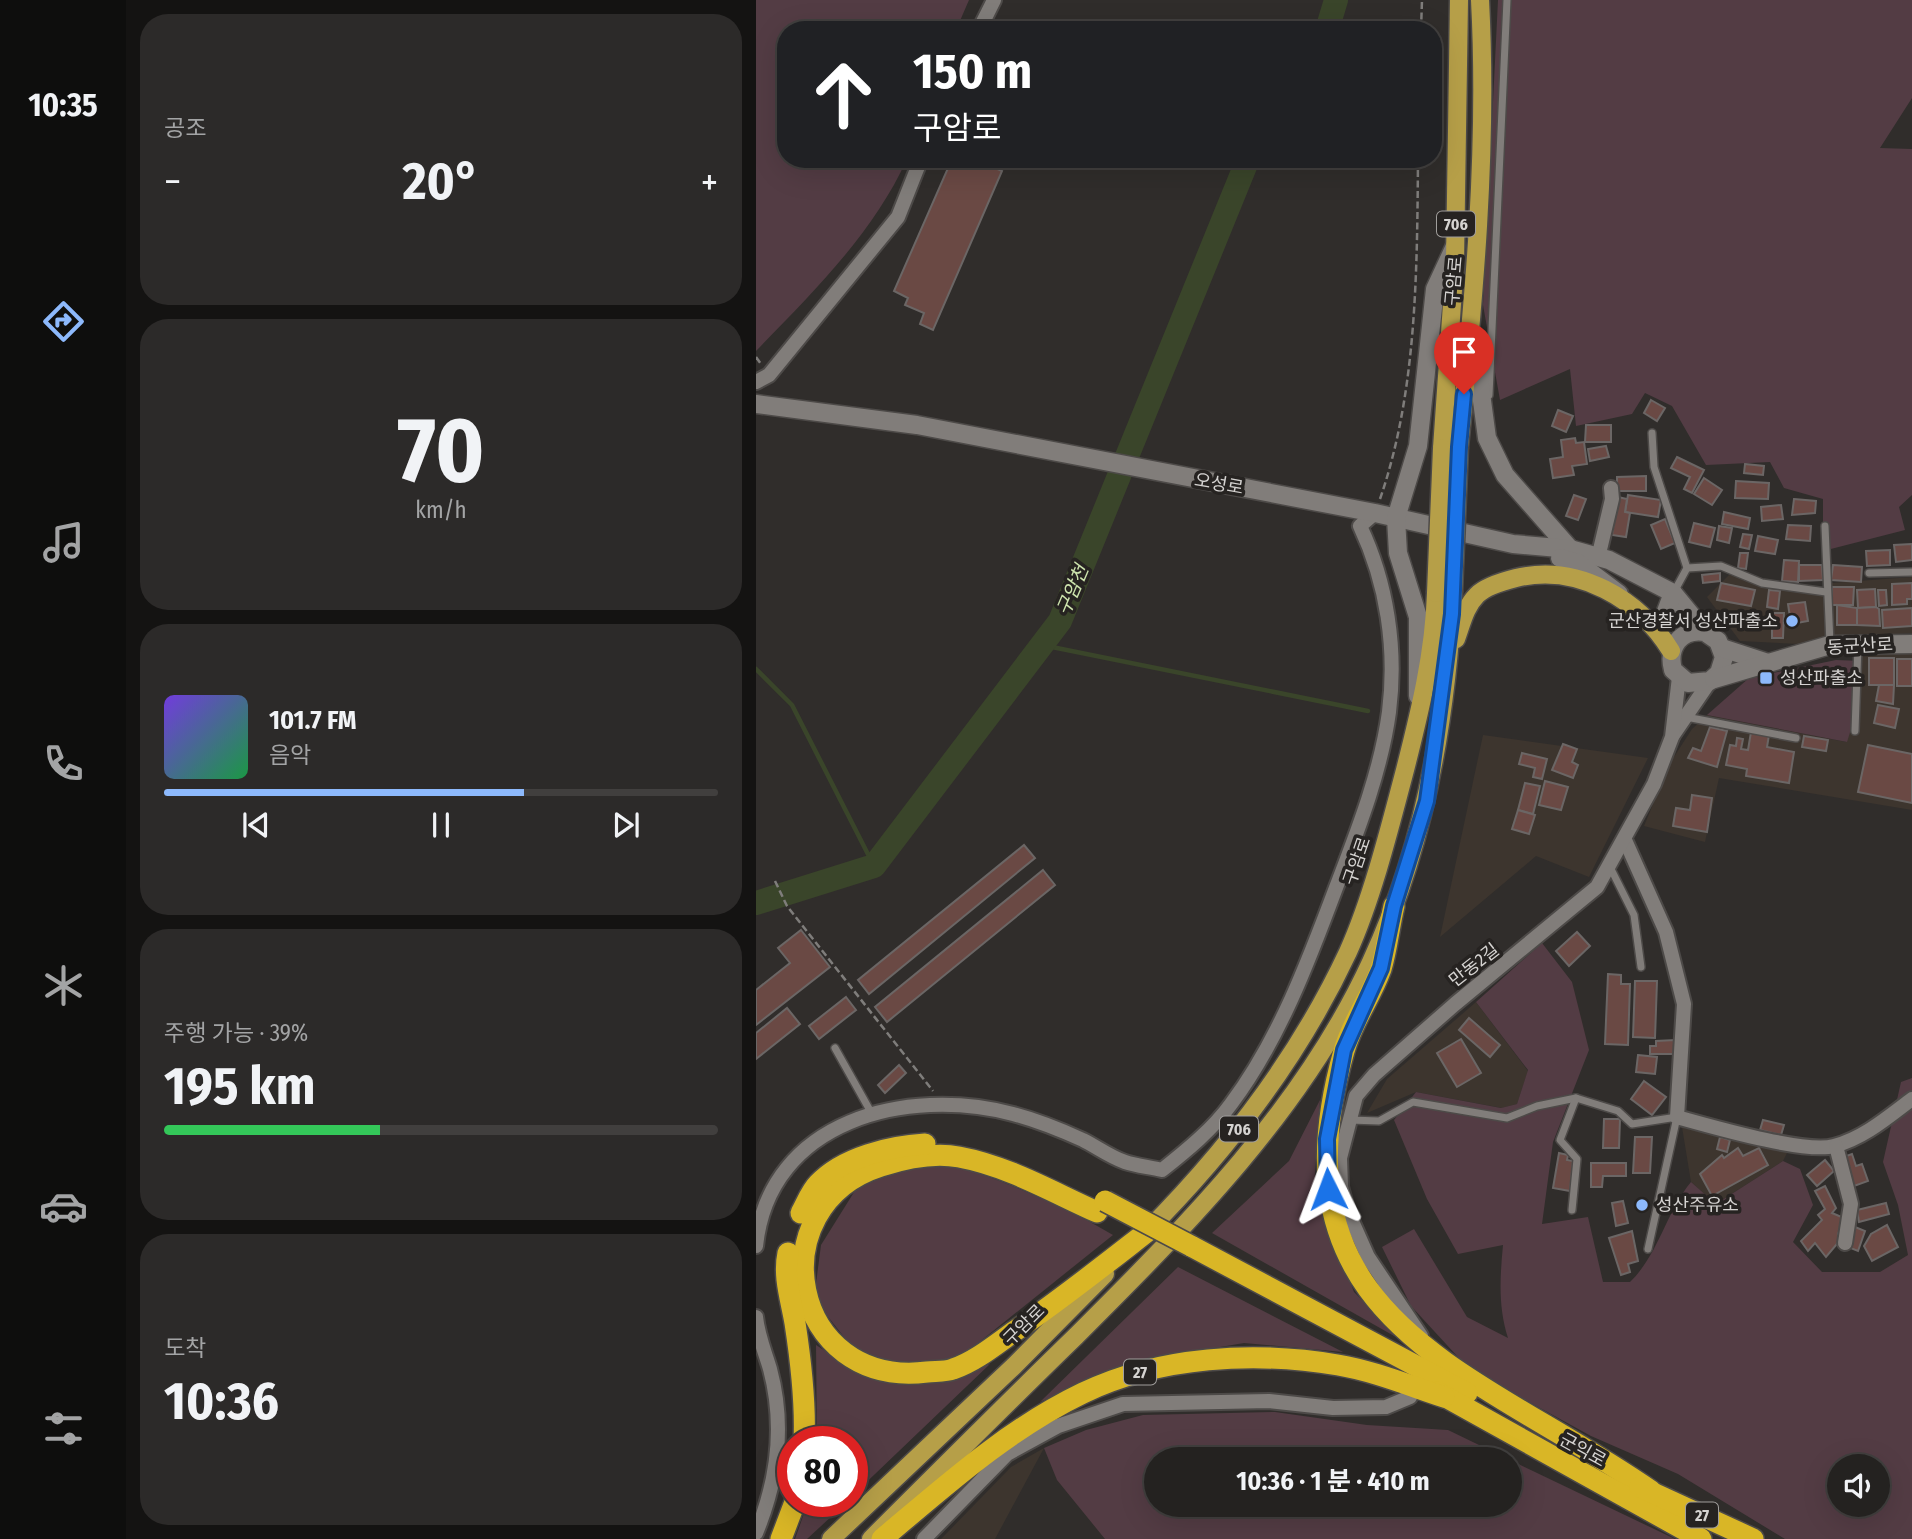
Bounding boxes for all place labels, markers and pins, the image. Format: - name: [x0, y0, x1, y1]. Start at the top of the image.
- pin: [1434, 322, 1494, 394]
- place label: 군산경찰서 성산파출소: [1608, 610, 1778, 632]
- marker: 군산경찰서 성산파출소: [1784, 613, 1800, 629]
- place label: 성산파출소: [1780, 667, 1863, 689]
- marker: 성산파출소: [1758, 670, 1774, 686]
- place label: 성산주유소: [1656, 1194, 1739, 1216]
- marker: 성산주유소: [1634, 1197, 1650, 1213]

